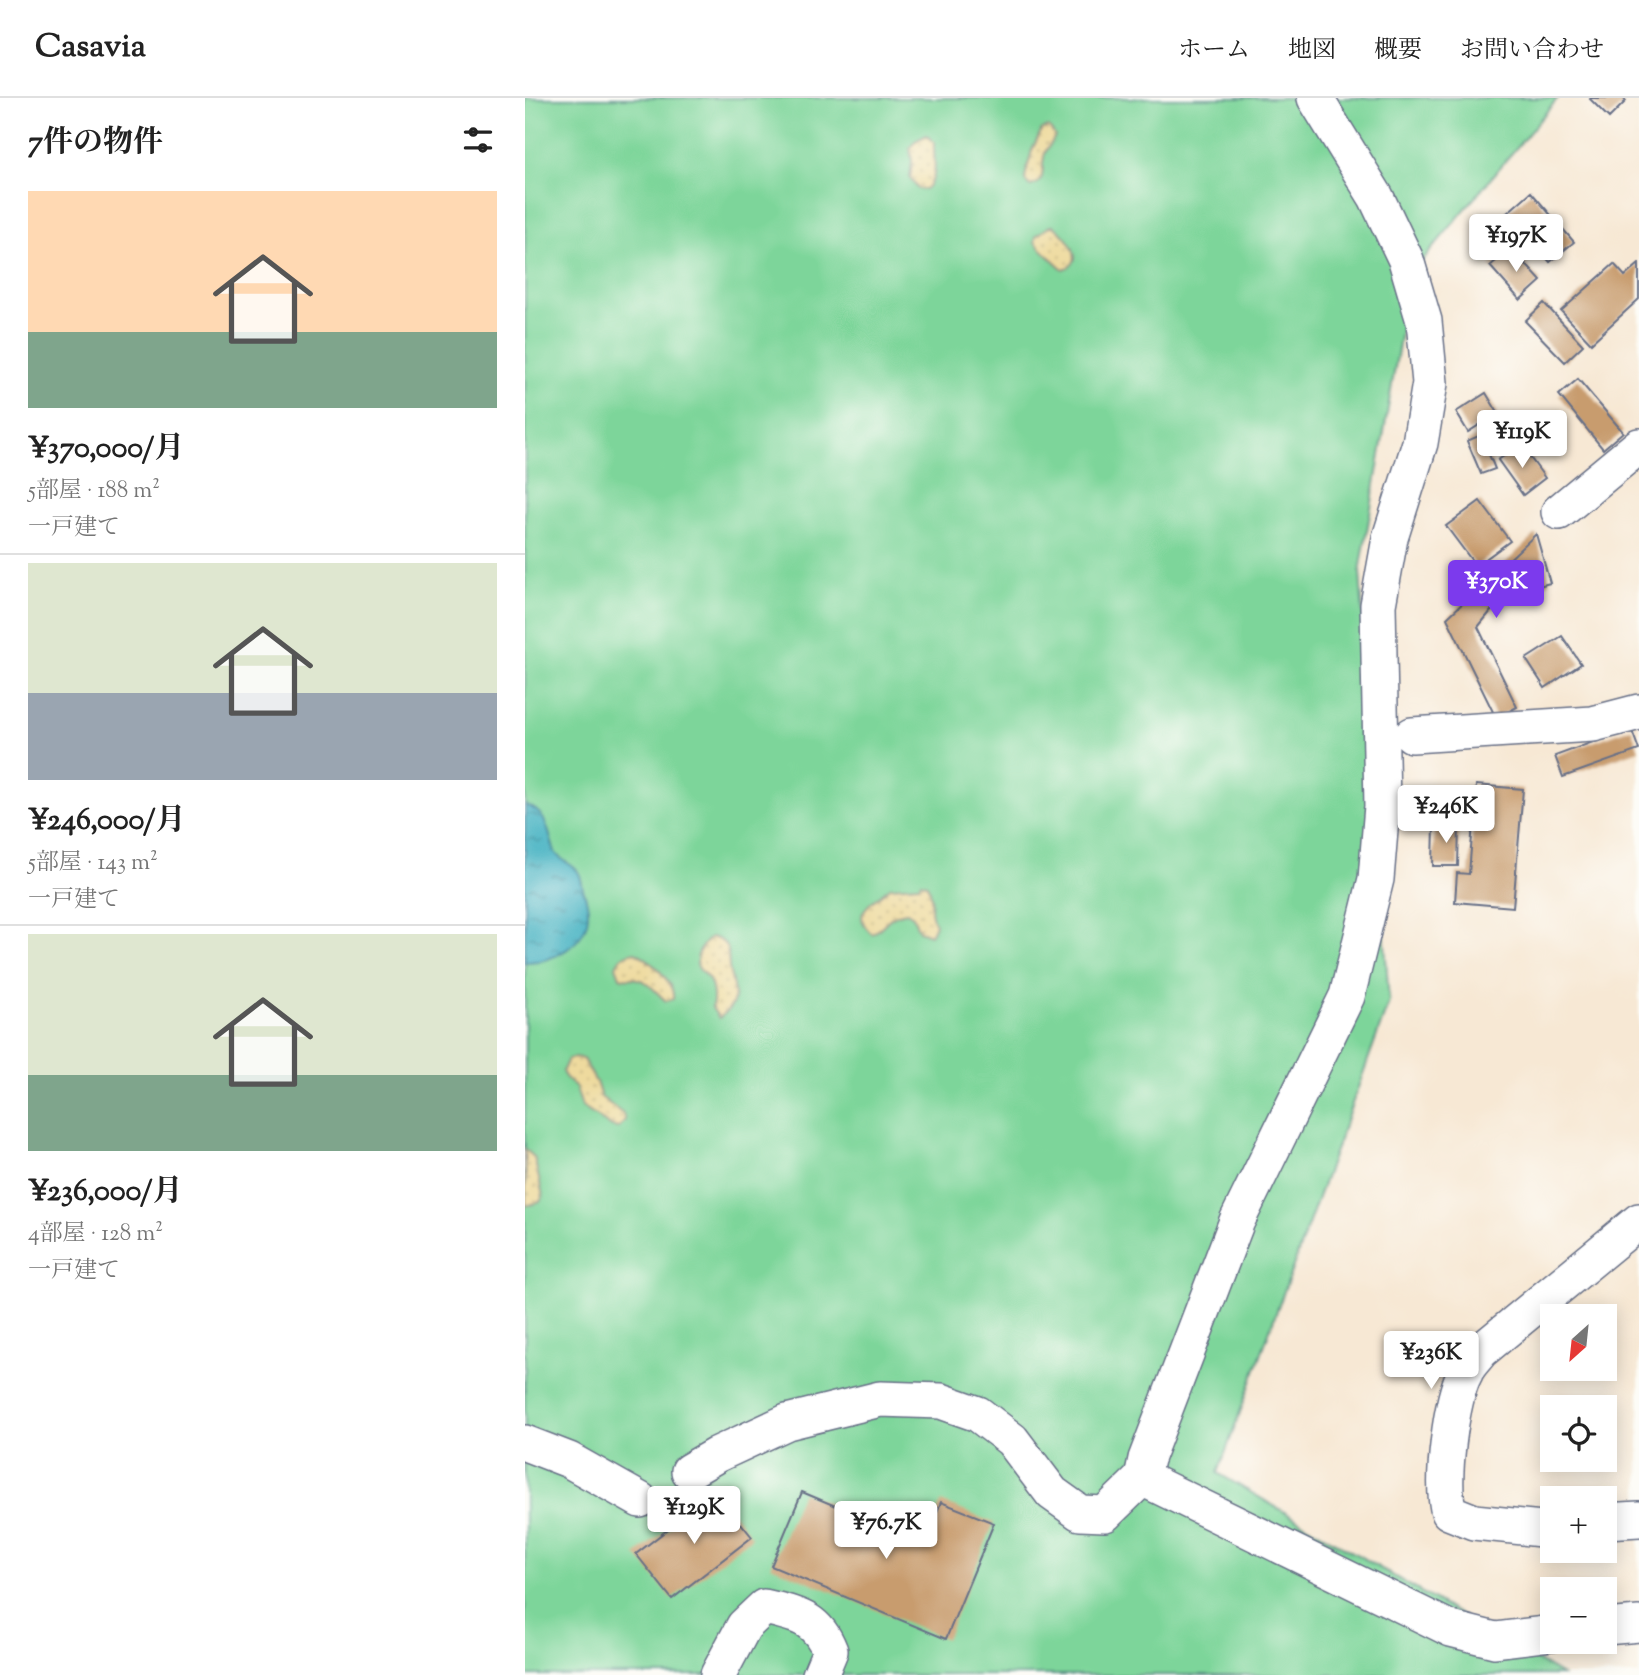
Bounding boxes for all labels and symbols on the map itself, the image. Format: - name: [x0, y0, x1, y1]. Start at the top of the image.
- pin: ¥197K: [1467, 214, 1565, 274]
- pin: ¥119K: [1473, 410, 1571, 470]
- pin: ¥370K: [1447, 560, 1545, 620]
- pin: ¥246K: [1397, 786, 1495, 845]
- north arrow: [1540, 1304, 1617, 1381]
- pin: ¥236K: [1382, 1332, 1480, 1391]
- pin: ¥129K: [645, 1486, 743, 1546]
- pin: ¥76.7K: [829, 1502, 943, 1561]

